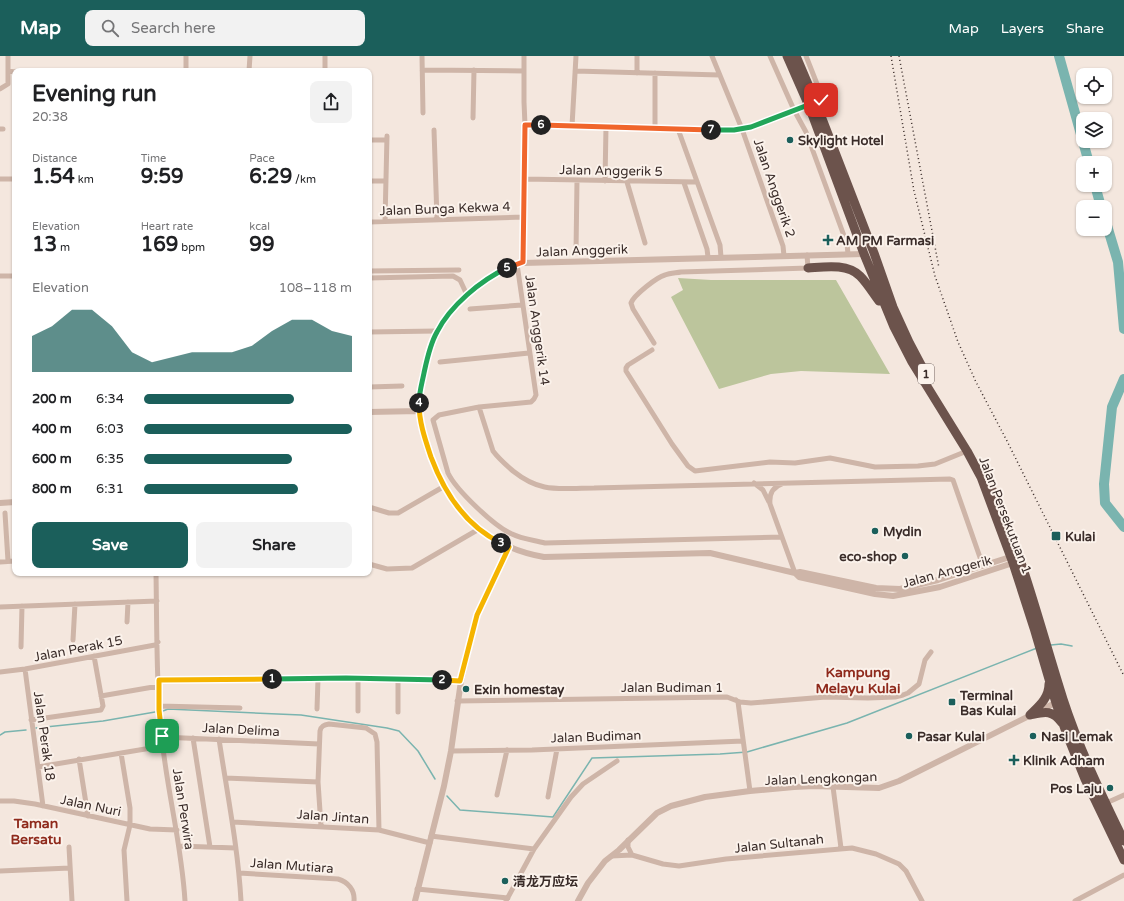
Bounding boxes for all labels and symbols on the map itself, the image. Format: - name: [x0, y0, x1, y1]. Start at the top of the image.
- pin: [804, 83, 838, 117]
- pin: 6: [531, 115, 551, 135]
- pin: 7: [701, 120, 721, 140]
- place label: Skylight Hotel: [798, 133, 884, 149]
- marker: Skylight Hotel: [785, 135, 795, 145]
- street label: Jalan Anggerik 2: [750, 137, 798, 240]
- street label: Jalan Anggerik 5: [559, 162, 663, 180]
- street label: Jalan Bunga Kekwa 4: [379, 199, 511, 219]
- place label: AM PM Farmasi: [836, 233, 934, 249]
- marker: AM PM Farmasi: [823, 235, 833, 245]
- street label: Jalan Anggerik: [536, 241, 628, 261]
- pin: 5: [497, 258, 517, 278]
- street label: Jalan Anggerik 14: [521, 274, 553, 386]
- road number: 1: [918, 364, 934, 384]
- pin: 4: [409, 393, 429, 413]
- street label: Jalan Persekutuan 1: [975, 454, 1035, 576]
- place label: Mydin: [883, 524, 922, 540]
- marker: Mydin: [870, 526, 880, 536]
- place label: Kulai: [1065, 529, 1095, 545]
- marker: Kulai: [1050, 530, 1062, 542]
- pin: 3: [491, 533, 511, 553]
- place label: eco-shop: [839, 549, 897, 565]
- marker: eco-shop: [900, 551, 910, 561]
- street label: Jalan Anggerik: [901, 552, 994, 592]
- street label: Jalan Perak 15: [32, 633, 124, 665]
- district label: Kampung Melayu Kulai: [816, 664, 900, 697]
- pin: 1: [262, 669, 282, 689]
- pin: 2: [432, 670, 452, 690]
- street label: Jalan Budiman 1: [621, 680, 723, 696]
- place label: Exin homestay: [474, 682, 564, 698]
- marker: Exin homestay: [461, 684, 471, 694]
- place label: Terminal Bas Kulai: [959, 688, 1016, 719]
- street label: Jalan Perak 18: [30, 690, 58, 782]
- marker: Terminal Bas Kulai: [947, 697, 957, 707]
- pin: [145, 719, 179, 753]
- street label: Jalan Delima: [202, 720, 280, 740]
- street label: Jalan Budiman: [550, 727, 642, 747]
- place label: Pasar Kulai: [917, 729, 985, 745]
- place label: Nasi Lemak: [1041, 729, 1113, 745]
- marker: Pasar Kulai: [904, 731, 914, 741]
- marker: Nasi Lemak: [1028, 731, 1038, 741]
- place label: Klinik Adham: [1023, 753, 1105, 769]
- marker: Klinik Adham: [1008, 754, 1020, 766]
- street label: Jalan Perwira: [169, 767, 197, 851]
- street label: Jalan Lengkongan: [765, 769, 877, 789]
- place label: Pos Laju: [1050, 781, 1102, 797]
- marker: Pos Laju: [1105, 783, 1115, 793]
- street label: Jalan Nuri: [59, 792, 123, 820]
- street label: Jalan Jintan: [296, 806, 370, 828]
- district label: Taman Bersatu: [10, 815, 62, 848]
- street label: Jalan Sultanah: [734, 831, 825, 857]
- street label: Jalan Mutiara: [250, 855, 334, 877]
- place label: 清龙万应坛: [513, 874, 578, 890]
- marker: 清龙万应坛: [500, 876, 510, 886]

